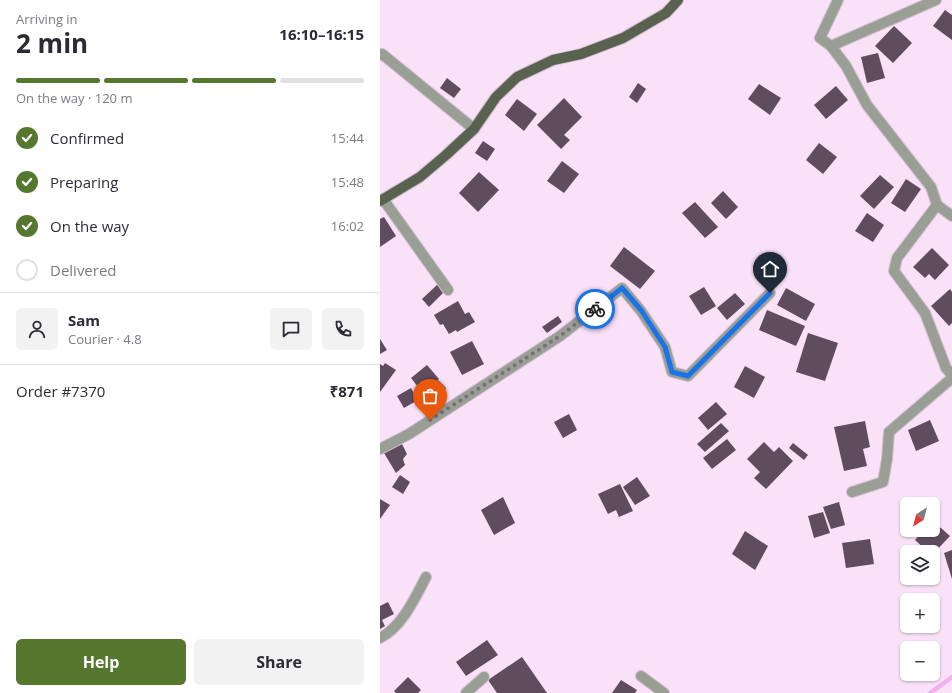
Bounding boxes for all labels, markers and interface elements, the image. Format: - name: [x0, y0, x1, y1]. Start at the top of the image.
- text: Arriving in: [16, 10, 78, 28]
- text: 16:10–16:15: [279, 24, 364, 44]
- text: 2 min: [16, 25, 88, 61]
- text: On the way · 120 m: [16, 89, 132, 107]
- icon: check: [16, 127, 38, 149]
- text: Confirmed: [50, 128, 124, 148]
- text: 15:44: [331, 129, 364, 147]
- icon: check: [16, 171, 38, 193]
- text: Preparing: [50, 172, 118, 192]
- text: 15:48: [331, 173, 364, 191]
- icon: check: [16, 215, 38, 237]
- text: On the way: [50, 216, 129, 236]
- text: 16:02: [331, 217, 364, 235]
- pin: [753, 252, 787, 293]
- icon: home: [759, 258, 781, 280]
- text: Delivered: [50, 260, 117, 280]
- courier: [575, 289, 615, 329]
- icon: bike: [584, 298, 606, 320]
- button: person: [16, 308, 58, 350]
- button: chat: [270, 308, 312, 350]
- button: phone: [322, 308, 364, 350]
- text: Sam: [68, 310, 100, 330]
- text: Courier · 4.8: [68, 330, 142, 348]
- pin: [413, 379, 447, 420]
- text: Order #7370: [16, 381, 105, 401]
- text: ₹871: [330, 381, 364, 401]
- icon: bag: [419, 385, 441, 407]
- north arrow: [900, 497, 940, 537]
- map controls: [900, 497, 940, 681]
- button: layers: [900, 545, 940, 585]
- button: +: [900, 593, 940, 633]
- button: Help: [16, 639, 186, 685]
- button: Share: [194, 639, 364, 685]
- button: −: [900, 641, 940, 681]

